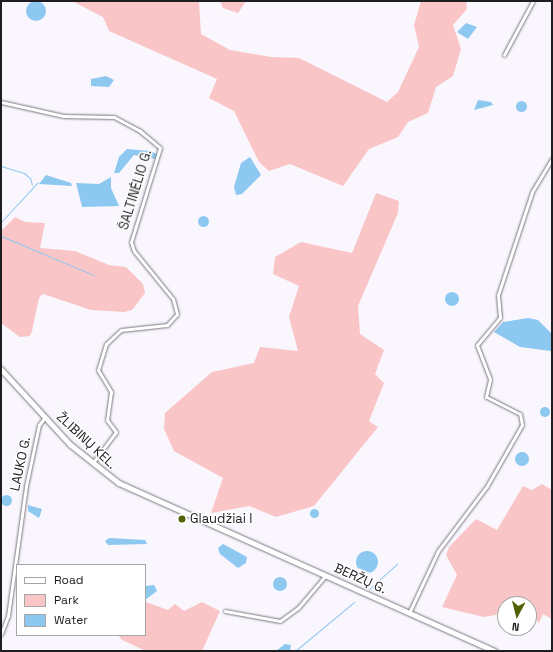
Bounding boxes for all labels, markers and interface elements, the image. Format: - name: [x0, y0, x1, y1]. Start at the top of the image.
- street label: ŠALTINĖLIO G.: [116, 148, 156, 232]
- street label: ŽLIBINŲ KEL.: [53, 409, 119, 473]
- street label: LAUKO G.: [8, 435, 34, 493]
- place label: Glaudžiai I: [190, 511, 253, 527]
- marker: Glaudžiai I: [177, 514, 187, 524]
- street label: BERŽŲ G.: [331, 561, 389, 597]
- legend: [16, 564, 146, 636]
- text: Road: [54, 572, 83, 588]
- text: Park: [54, 592, 79, 608]
- north arrow: [497, 596, 537, 636]
- text: Water: [54, 612, 88, 628]
- text: N: [511, 620, 520, 634]

